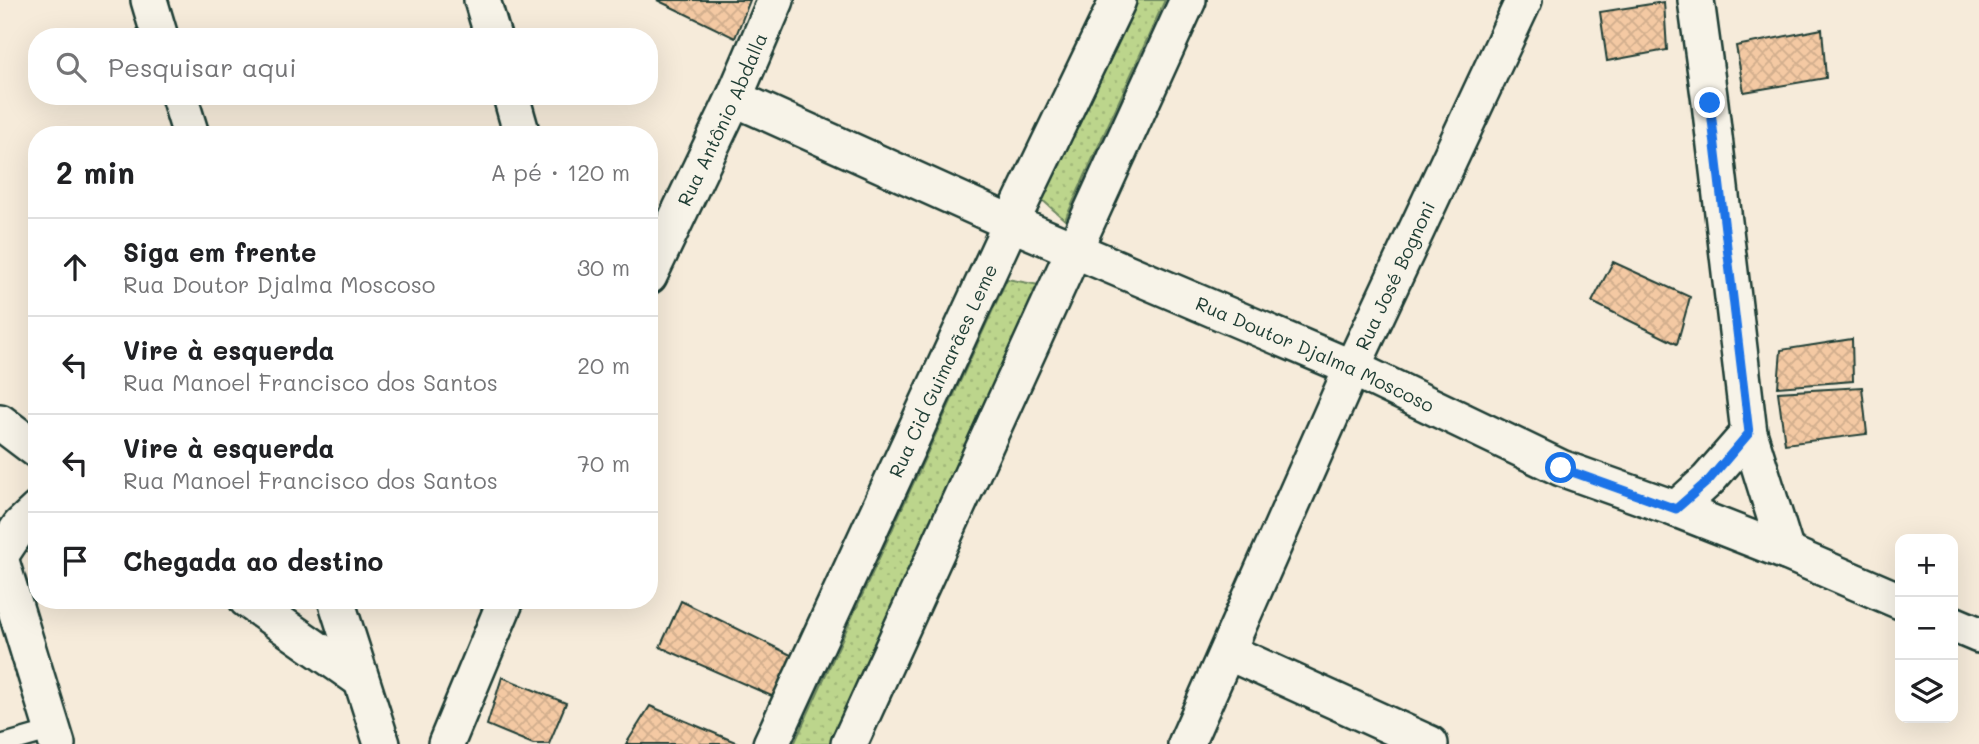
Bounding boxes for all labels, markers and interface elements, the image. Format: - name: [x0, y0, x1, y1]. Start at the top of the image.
- search box: [28, 28, 658, 105]
- street label: Rua Antônio Abdalla: [671, 29, 773, 210]
- icon: search: [52, 48, 90, 86]
- text: Pesquisar aqui: [108, 50, 297, 84]
- route end: [1694, 87, 1725, 118]
- text: 2 min: [56, 152, 135, 192]
- text: A pé · 120 m: [491, 157, 630, 187]
- street label: Rua José Bognoni: [1349, 197, 1440, 354]
- text: Siga em frente: [123, 235, 317, 269]
- icon: ahead: [56, 248, 94, 286]
- text: 30 m: [577, 252, 630, 282]
- street label: Rua Cid Guimarães Leme: [882, 260, 1003, 481]
- text: Rua Doutor Djalma Moscoso: [123, 269, 435, 299]
- street label: Rua Doutor Djalma Moscoso: [1192, 290, 1439, 418]
- text: Vire à esquerda: [123, 333, 334, 367]
- icon: left: [56, 346, 94, 384]
- text: 20 m: [577, 350, 630, 380]
- text: Rua Manoel Francisco dos Santos: [123, 367, 498, 397]
- text: Vire à esquerda: [123, 431, 334, 465]
- icon: left: [56, 444, 94, 482]
- text: 70 m: [577, 448, 630, 478]
- route start: [1545, 452, 1576, 483]
- text: Rua Manoel Francisco dos Santos: [123, 465, 498, 495]
- map controls: [1895, 534, 1958, 723]
- button: +: [1895, 534, 1958, 597]
- icon: arrive: [56, 542, 94, 580]
- text: Chegada ao destino: [123, 544, 383, 578]
- button: −: [1895, 597, 1958, 660]
- button: layers: [1895, 660, 1958, 723]

